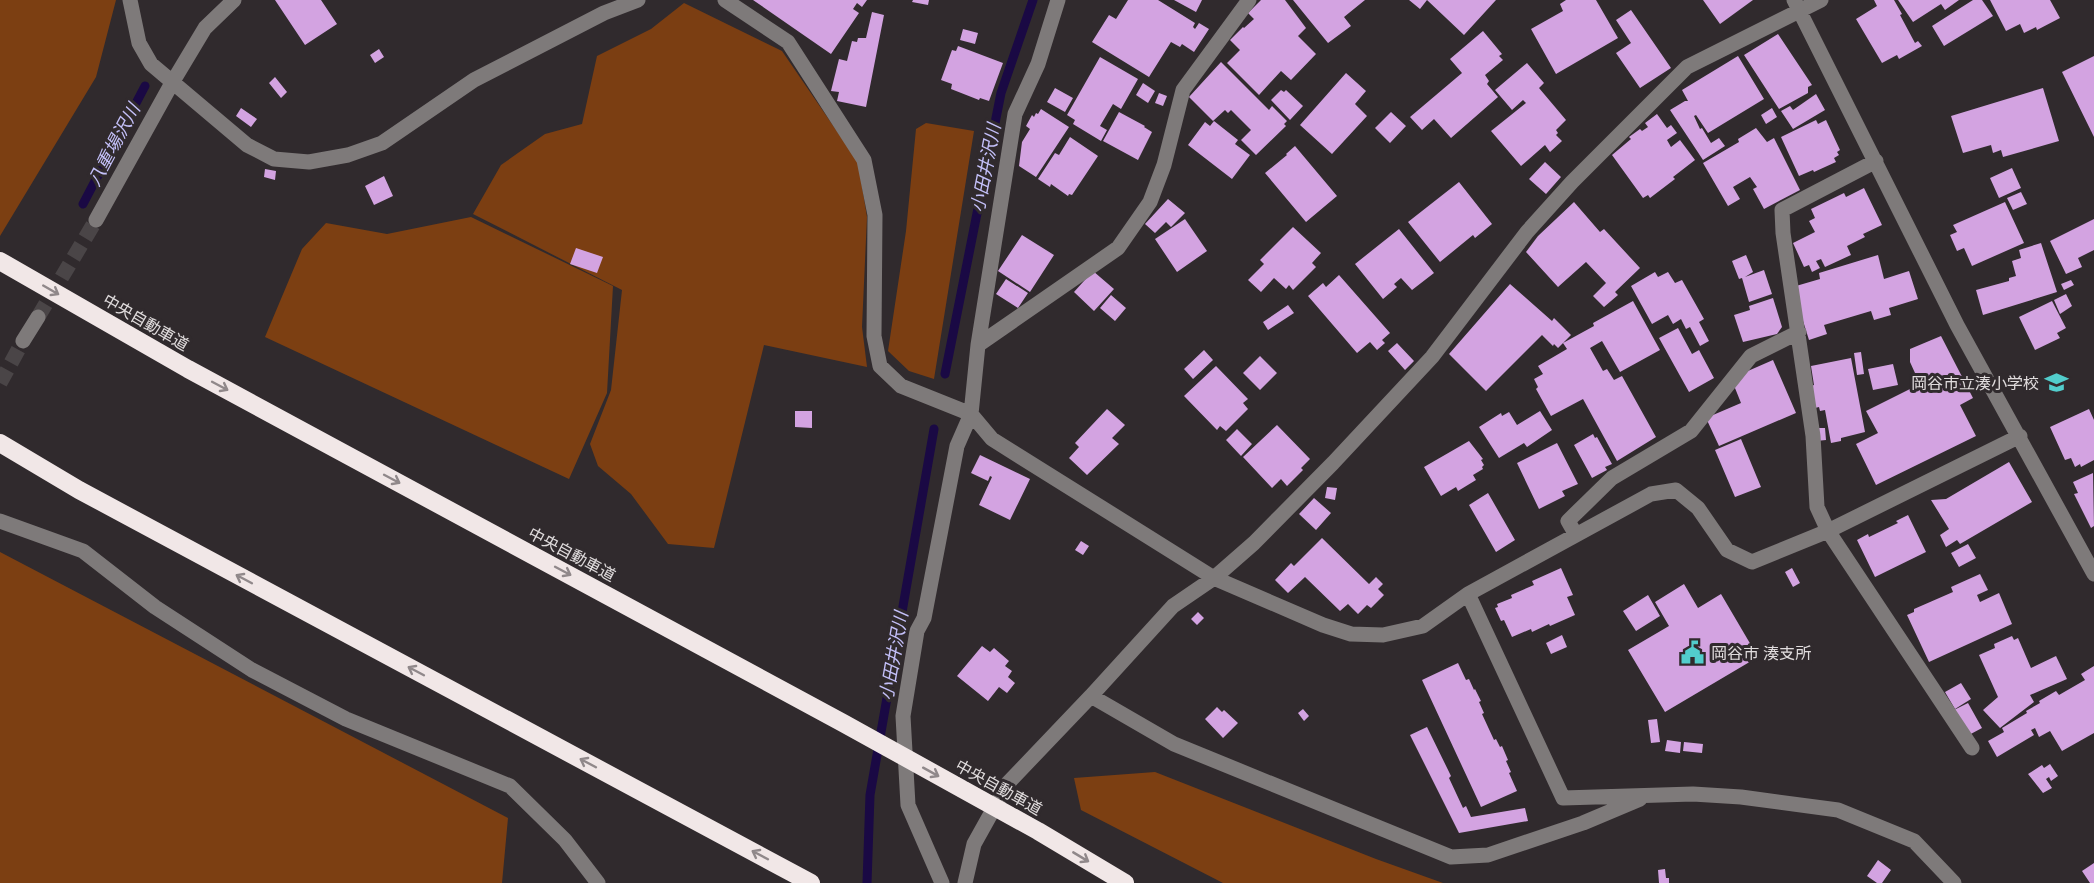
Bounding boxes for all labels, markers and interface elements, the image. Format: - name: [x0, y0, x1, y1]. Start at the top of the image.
- water label: 八重場沢川: [82, 98, 146, 190]
- water label: 小田井沢川: [966, 120, 1006, 214]
- one-way arrow: [42, 284, 59, 296]
- street label: 中央自動車道: [99, 289, 193, 355]
- school or university icon: 岡谷市立湊小学校: [2044, 370, 2070, 396]
- place label: 岡谷市立湊小学校: [1911, 373, 2039, 393]
- one-way arrow: [211, 381, 229, 392]
- one-way arrow: [383, 473, 400, 485]
- street label: 中央自動車道: [525, 523, 619, 585]
- one-way arrow: [554, 566, 572, 577]
- one-way arrow: [236, 573, 254, 584]
- water label: 小田井沢川: [874, 608, 913, 702]
- public building icon: 岡谷市 湊支所: [1680, 640, 1706, 666]
- place label: 岡谷市 湊支所: [1711, 643, 1811, 663]
- one-way arrow: [408, 665, 426, 676]
- street label: 中央自動車道: [952, 755, 1046, 819]
- one-way arrow: [580, 757, 597, 769]
- one-way arrow: [922, 766, 939, 778]
- one-way arrow: [752, 849, 769, 861]
- one-way arrow: [1072, 851, 1089, 863]

